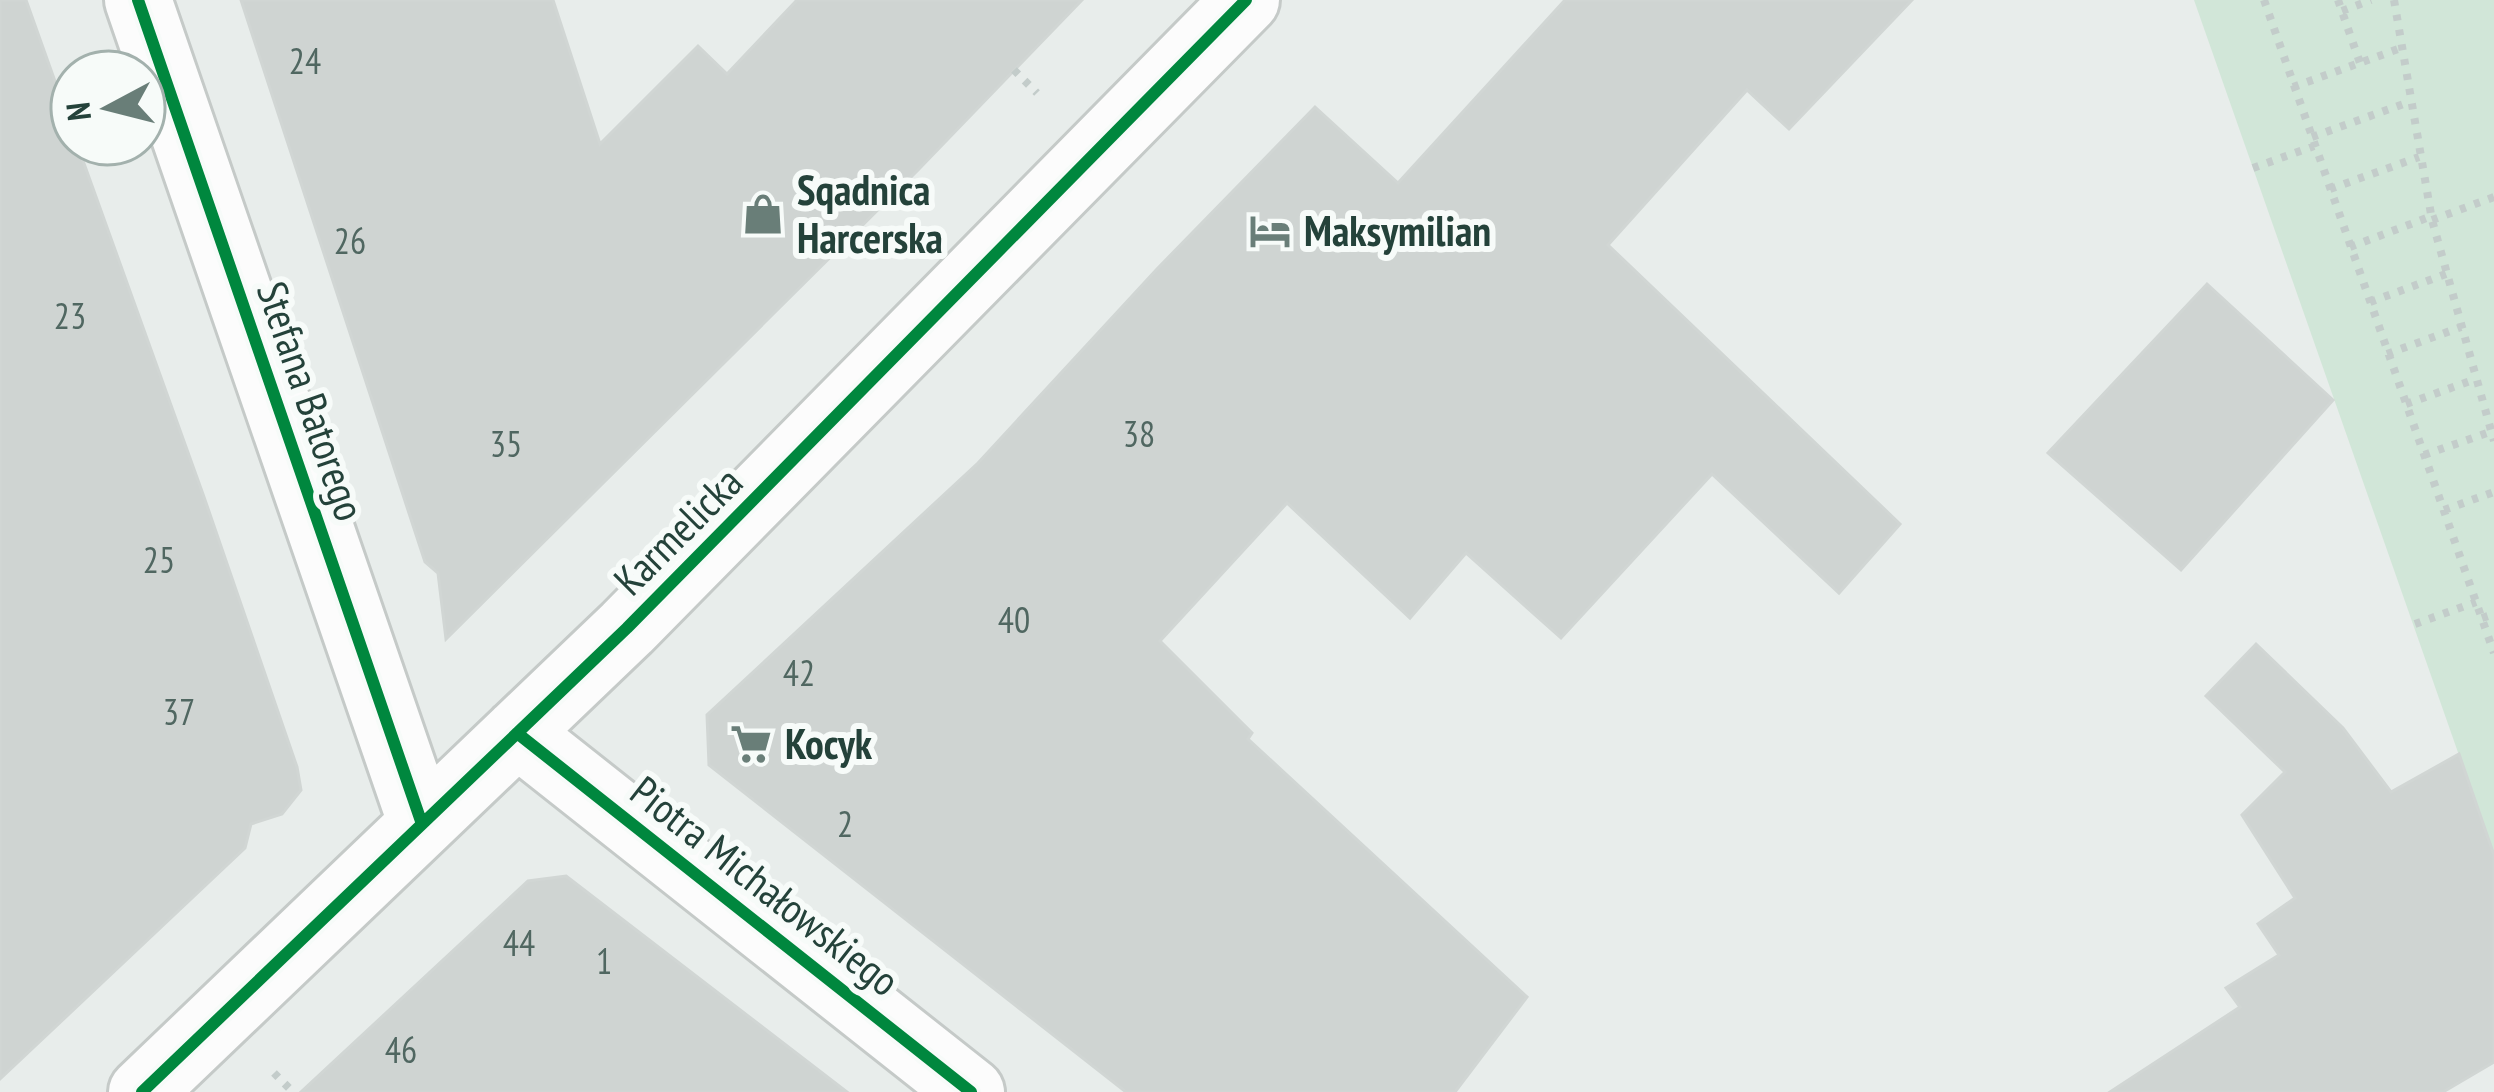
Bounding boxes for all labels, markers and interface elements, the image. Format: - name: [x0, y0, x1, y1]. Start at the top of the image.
- house number: 24: [289, 37, 321, 84]
- north arrow: [48, 48, 168, 168]
- text: N: [55, 100, 100, 123]
- place label: Sqadnica Harcerska: [797, 162, 943, 265]
- shop icon: Sqadnica Harcerska: [740, 191, 786, 237]
- place label: Maksymilian: [1304, 203, 1491, 258]
- hotel icon: Maksymilian: [1247, 208, 1293, 254]
- house number: 26: [334, 217, 366, 264]
- street label: Stefana Batorego: [245, 274, 378, 528]
- house number: 23: [54, 292, 86, 339]
- house number: 38: [1123, 410, 1155, 457]
- house number: 35: [490, 420, 522, 467]
- street label: Karmelicka: [602, 455, 754, 607]
- house number: 25: [143, 536, 175, 583]
- house number: 40: [998, 596, 1030, 643]
- house number: 42: [783, 649, 815, 696]
- house number: 37: [163, 688, 195, 735]
- place label: Kocyk: [785, 716, 873, 771]
- supermarket icon: Kocyk: [728, 721, 774, 767]
- street label: Piotra Michałowskiego: [620, 763, 911, 1008]
- house number: 2: [837, 800, 853, 847]
- house number: 44: [503, 919, 535, 966]
- house number: 1: [596, 937, 612, 984]
- house number: 46: [385, 1026, 417, 1073]

